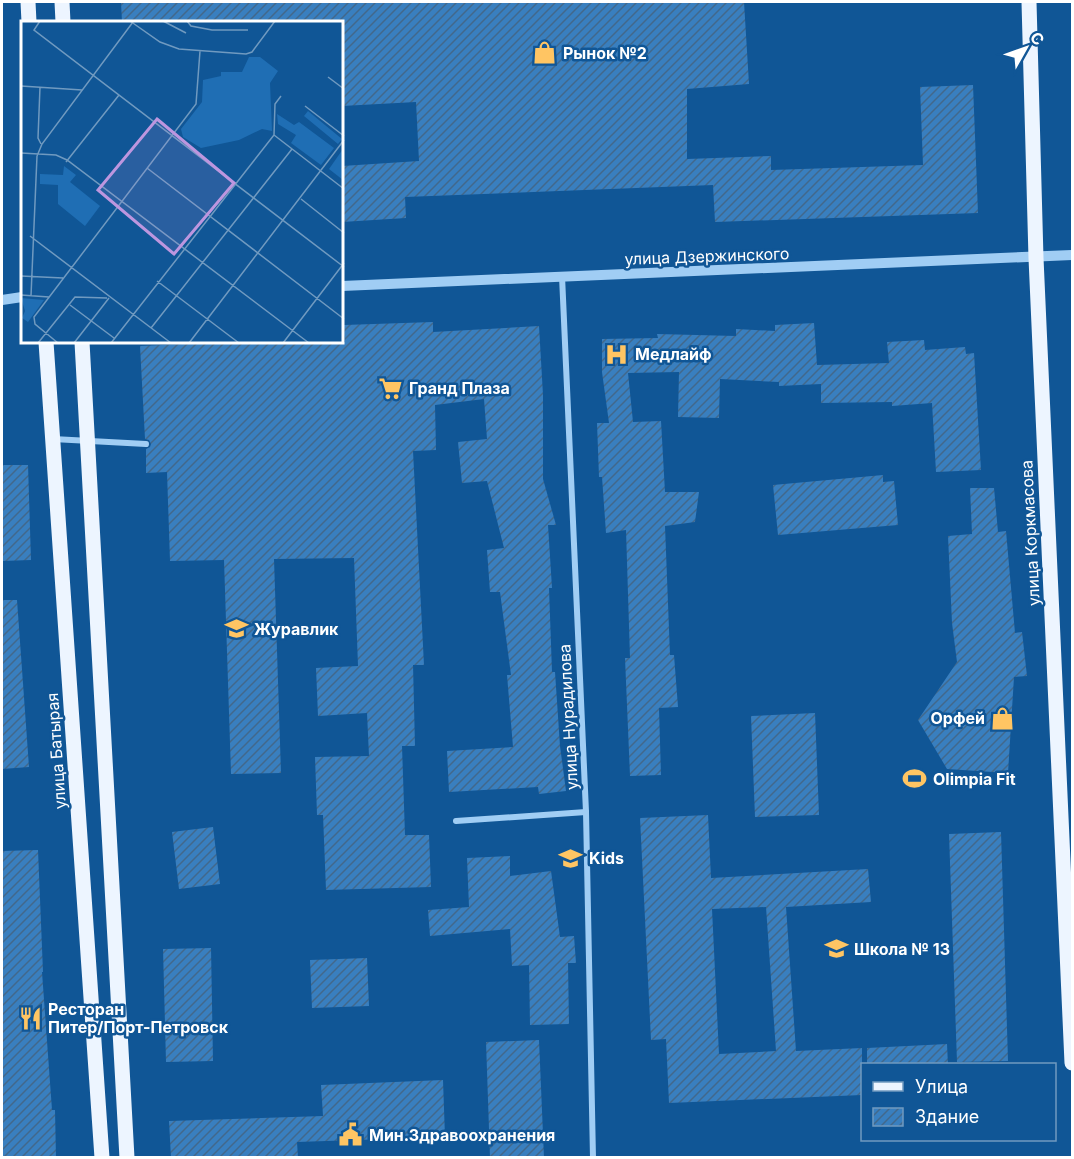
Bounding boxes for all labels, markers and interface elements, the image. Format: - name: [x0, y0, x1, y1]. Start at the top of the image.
- north arrow: [996, 18, 1056, 78]
- inset map: [21, 21, 344, 344]
- text: С: [1026, 27, 1049, 49]
- shop icon: Рынок №2: [532, 40, 558, 66]
- place label: Рынок №2: [563, 43, 647, 63]
- street label: улица Дзержинского: [624, 243, 790, 269]
- hospital icon: Медлайф: [604, 341, 630, 367]
- place label: Медлайф: [635, 344, 712, 364]
- supermarket icon: Гранд Плаза: [378, 375, 404, 401]
- place label: Гранд Плаза: [409, 378, 510, 398]
- street label: улица Коркмасова: [1016, 459, 1044, 607]
- school or university icon: Журавлик: [223, 616, 249, 642]
- place label: Журавлик: [254, 619, 339, 639]
- street label: улица Нурадилова: [554, 643, 582, 791]
- street label: улица Батырая: [42, 692, 70, 810]
- shop icon: Орфей: [990, 705, 1016, 731]
- place label: Орфей: [931, 708, 985, 728]
- sports icon: Olimpia Fit: [902, 766, 928, 792]
- place label: Olimpia Fit: [933, 769, 1016, 789]
- school or university icon: Kids: [558, 845, 584, 871]
- place label: Kids: [589, 848, 624, 868]
- school or university icon: Школа № 13: [823, 936, 849, 962]
- place label: Школа № 13: [854, 939, 950, 959]
- place label: Ресторан Питер/Порт-Петровск: [48, 999, 229, 1037]
- restaurant icon: Ресторан Питер/Порт-Петровск: [17, 1005, 43, 1031]
- legend: [861, 1063, 1056, 1141]
- text: Улица: [915, 1076, 968, 1097]
- text: Здание: [915, 1106, 979, 1127]
- public building icon: Мин.Здравоохранения: [338, 1122, 364, 1148]
- place label: Мин.Здравоохранения: [369, 1125, 555, 1145]

